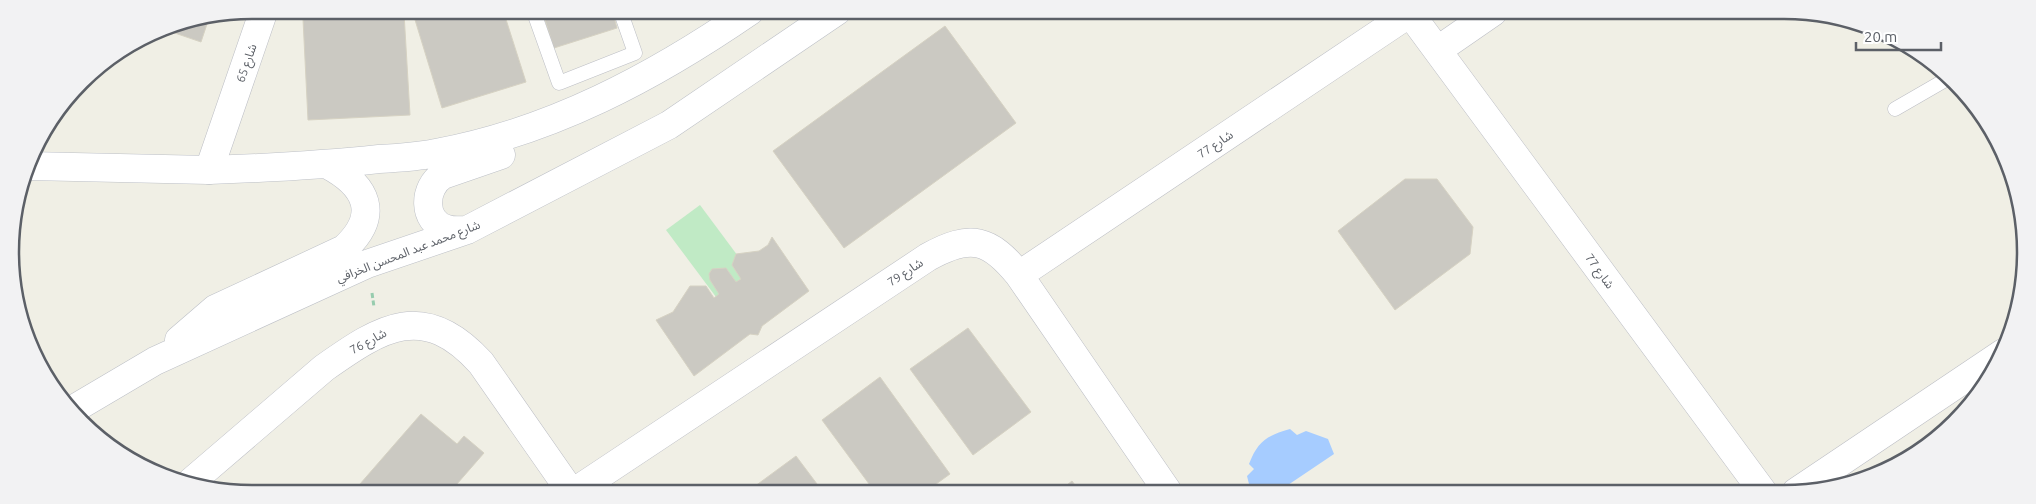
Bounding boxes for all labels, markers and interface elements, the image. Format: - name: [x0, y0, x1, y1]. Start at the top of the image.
- scale bar: [1856, 20, 1941, 52]
- text: 20 m: [1864, 28, 1897, 45]
- street label: شارع 65: [233, 42, 261, 85]
- street label: شارع 77: [1195, 128, 1237, 163]
- street label: شارع محمد عبد المحسن الخرافي: [334, 218, 483, 288]
- street label: شارع 77: [1581, 251, 1617, 293]
- street label: شارع 79: [885, 256, 927, 291]
- street label: شارع 76: [347, 326, 390, 359]

